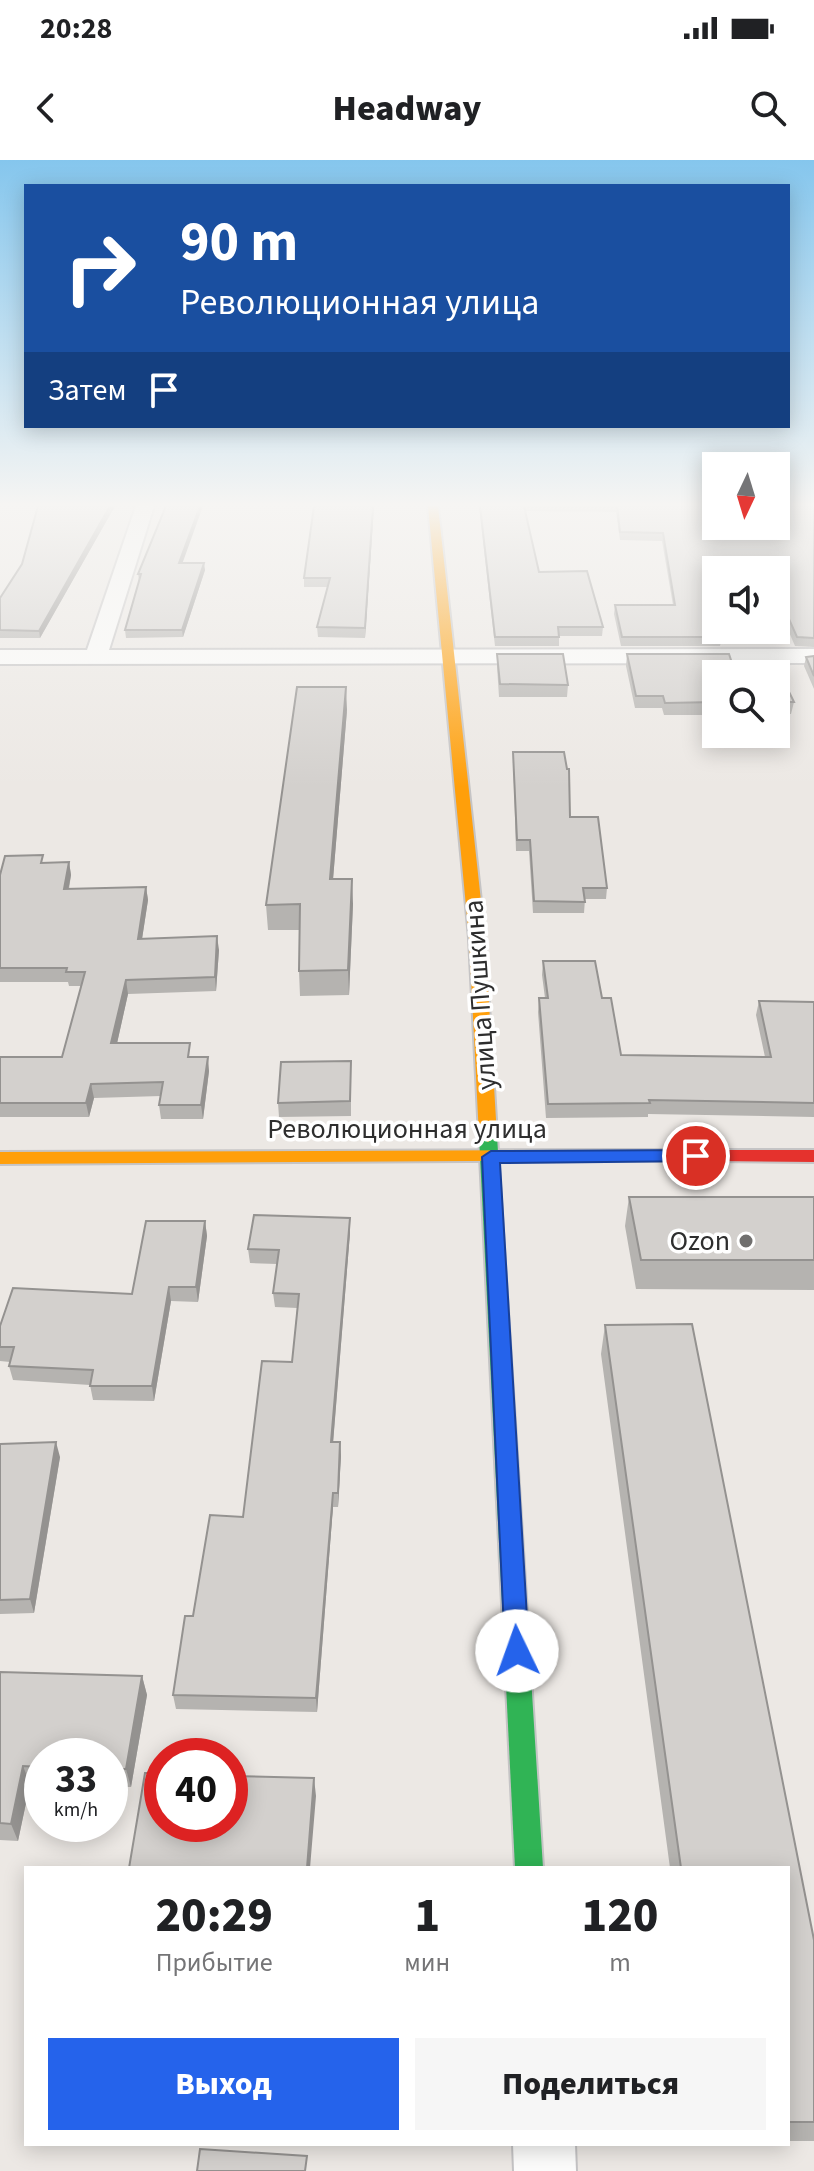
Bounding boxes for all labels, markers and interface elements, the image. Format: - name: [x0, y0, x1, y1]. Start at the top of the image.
- text: 20:28: [40, 7, 112, 50]
- text: Headway: [333, 83, 482, 134]
- icon: back: [24, 86, 68, 130]
- icon: search: [746, 86, 790, 130]
- text: 90 m: [180, 203, 298, 282]
- icon: right: [48, 216, 152, 320]
- text: Революционная улица: [180, 277, 540, 328]
- icon: arrive: [142, 368, 186, 412]
- text: Затем: [48, 369, 126, 412]
- north arrow: [702, 452, 790, 540]
- map controls: [702, 452, 790, 748]
- button: sound: [702, 556, 790, 644]
- button: search: [702, 660, 790, 748]
- street label: улица Пушкина: [453, 899, 507, 1091]
- street label: Революционная улица: [267, 1109, 547, 1149]
- pin: [662, 1122, 730, 1190]
- icon: arrive: [674, 1134, 718, 1178]
- place label: Ozon: [670, 1221, 730, 1261]
- marker: Ozon: [737, 1232, 755, 1250]
- position arrow: [475, 1609, 559, 1693]
- speed limit sign: 40: [144, 1738, 248, 1842]
- text: 33: [55, 1751, 97, 1808]
- text: km/h: [54, 1796, 98, 1824]
- text: 20:29: [155, 1882, 273, 1950]
- text: 1: [414, 1882, 440, 1950]
- text: 120: [582, 1882, 659, 1950]
- text: Прибытие: [156, 1944, 273, 1981]
- text: мин: [404, 1944, 450, 1981]
- text: m: [609, 1944, 631, 1981]
- button: Выход: [48, 2038, 399, 2130]
- button: Поделиться: [415, 2038, 766, 2130]

